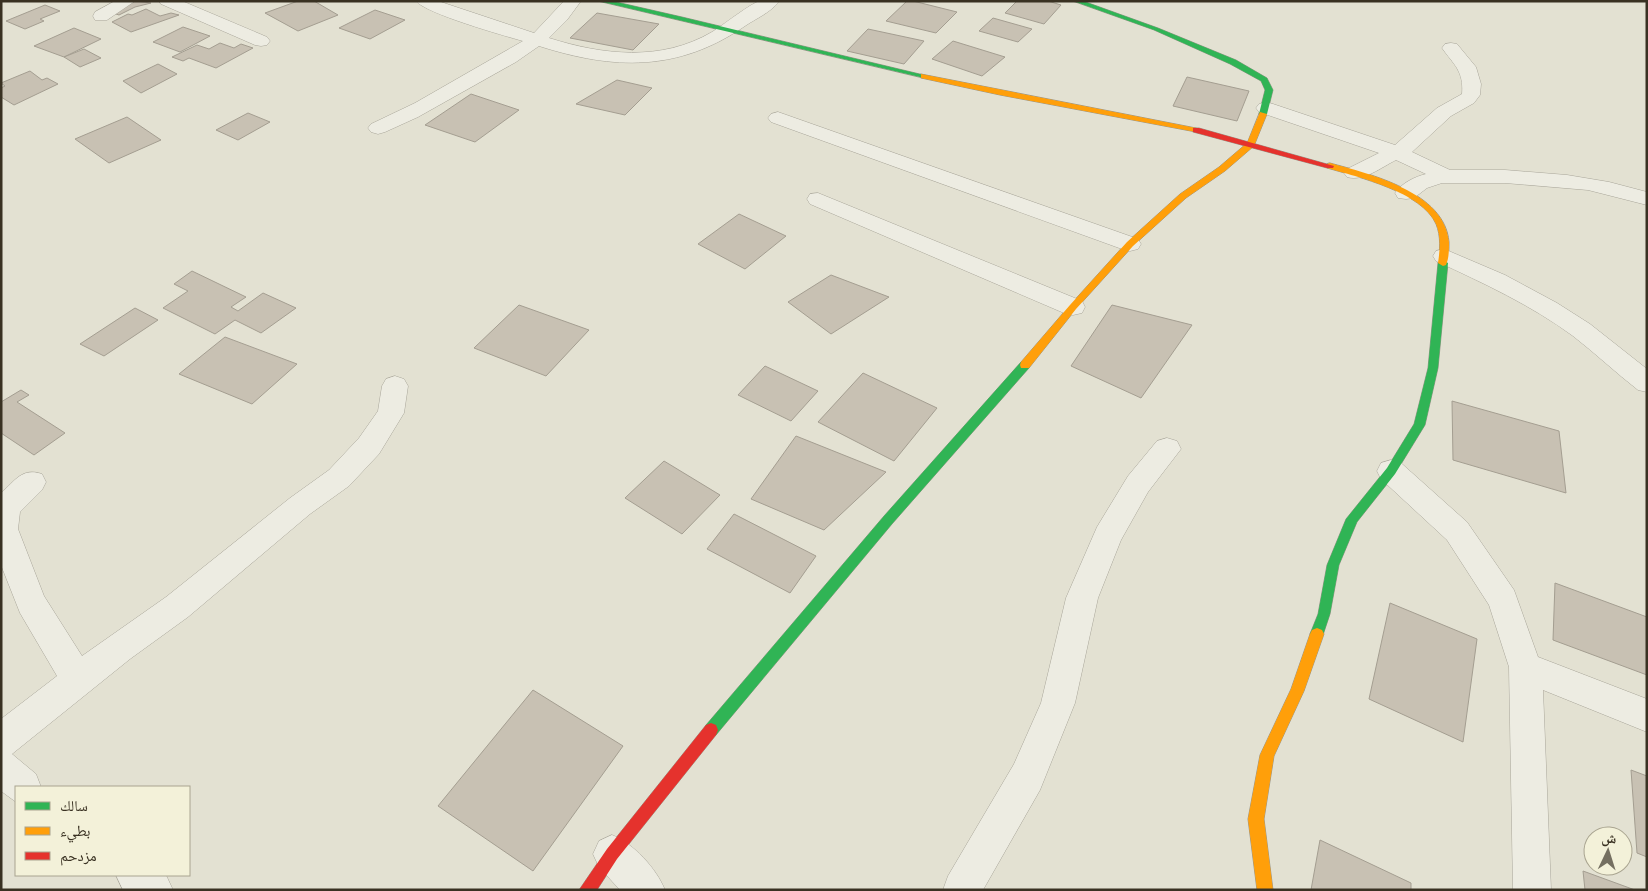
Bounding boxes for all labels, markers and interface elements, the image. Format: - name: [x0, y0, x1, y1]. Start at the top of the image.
- legend: [15, 786, 190, 876]
- text: سالك: [60, 796, 88, 815]
- text: بطيء: [60, 821, 90, 843]
- north arrow: [1583, 826, 1633, 876]
- text: ش: [1601, 829, 1617, 848]
- text: مزدحم: [60, 846, 97, 866]

